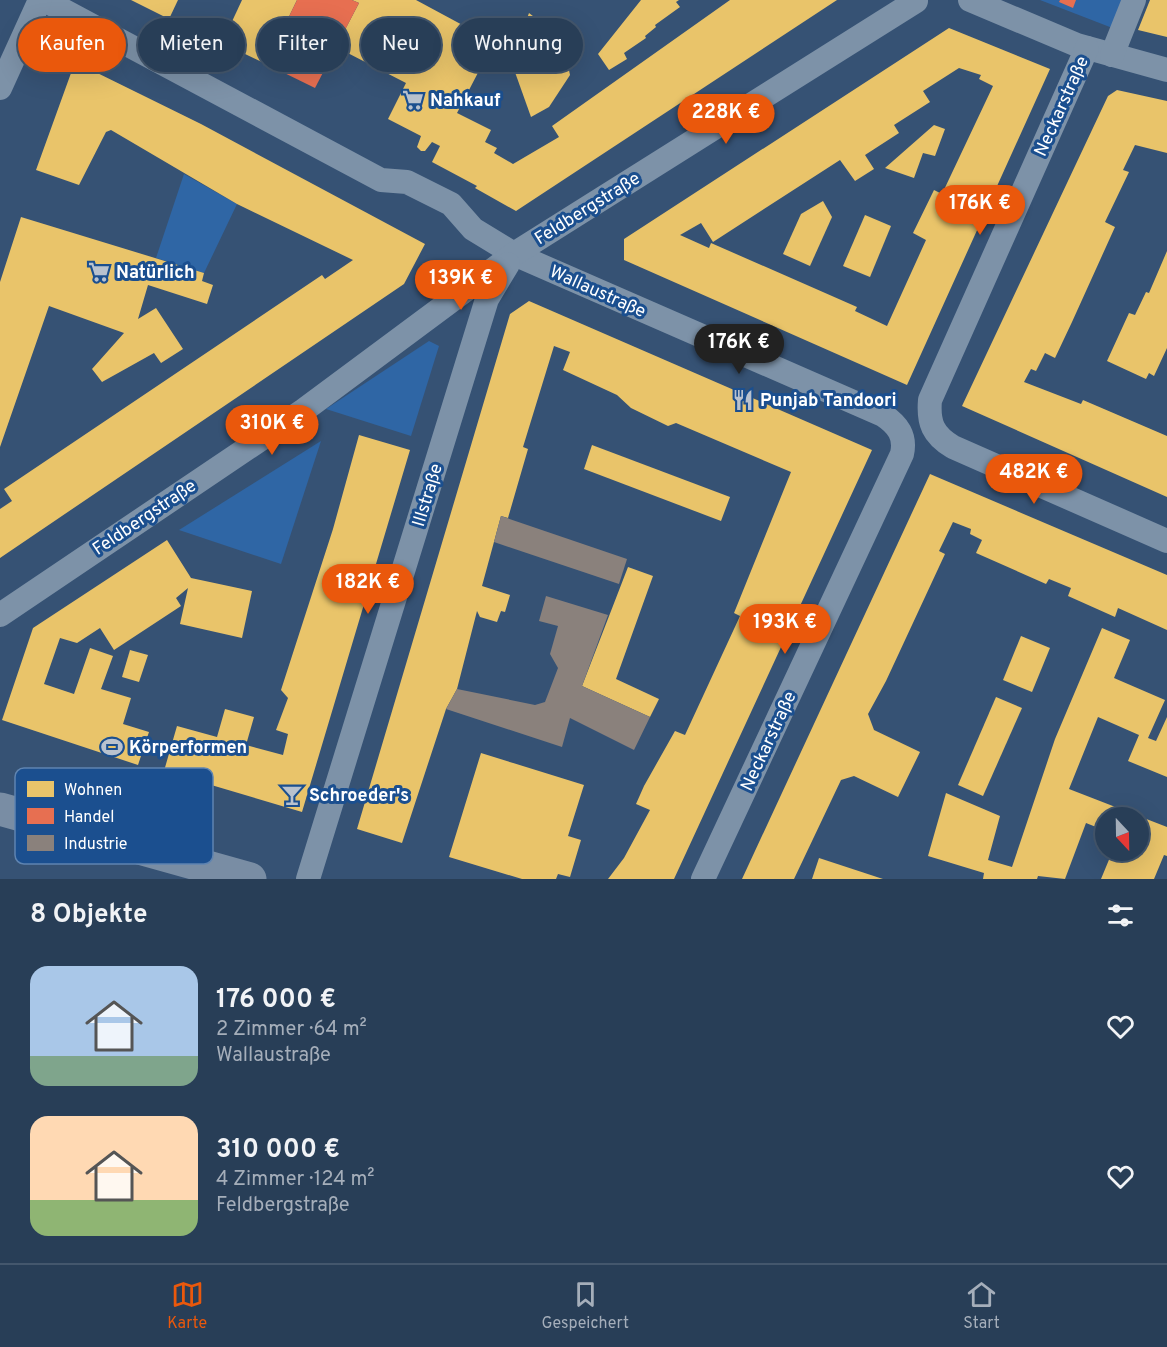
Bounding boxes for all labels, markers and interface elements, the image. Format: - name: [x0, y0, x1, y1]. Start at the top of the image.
- chip: Kaufen: [18, 18, 126, 72]
- chip: Mieten: [138, 18, 245, 72]
- chip: Filter: [257, 18, 349, 72]
- chip: Neu: [361, 18, 441, 72]
- chip: Wohnung: [453, 18, 583, 72]
- street label: Neckarstraße: [1030, 53, 1095, 160]
- supermarket icon: Nahkauf: [401, 88, 425, 112]
- place label: Nahkauf: [430, 90, 501, 113]
- pin: 228K €: [677, 94, 775, 145]
- text: 228K €: [692, 100, 760, 126]
- street label: Feldbergstraße: [531, 168, 645, 251]
- pin: 176K €: [931, 185, 1029, 236]
- text: 176K €: [949, 191, 1011, 217]
- supermarket icon: Natürlich: [87, 260, 111, 284]
- pin: 139K €: [412, 260, 510, 311]
- street label: Wallaustraße: [546, 261, 649, 324]
- place label: Natürlich: [116, 262, 195, 285]
- text: 139K €: [429, 266, 493, 292]
- pin: 176K €: [690, 324, 788, 375]
- text: 176K €: [708, 330, 770, 356]
- restaurant icon: Punjab Tandoori: [731, 388, 755, 412]
- place label: Punjab Tandoori: [760, 390, 897, 413]
- pin: 310K €: [223, 405, 321, 456]
- text: 310K €: [240, 411, 304, 437]
- pin: 482K €: [985, 454, 1083, 505]
- text: 482K €: [999, 460, 1069, 486]
- street label: Illstraße: [408, 461, 449, 530]
- street label: Feldbergstraße: [89, 475, 201, 561]
- pin: 182K €: [319, 564, 417, 615]
- text: 182K €: [336, 570, 400, 596]
- pin: 193K €: [736, 604, 834, 655]
- text: 193K €: [753, 610, 817, 636]
- street label: Neckarstraße: [736, 688, 802, 795]
- sports icon: Körperformen: [100, 735, 124, 759]
- place label: Körperformen: [129, 737, 247, 760]
- legend: [15, 768, 213, 864]
- text: Wohnen: [64, 781, 122, 801]
- bar icon: Schroeder's: [280, 783, 304, 807]
- place label: Schroeder's: [309, 785, 409, 808]
- north arrow: [1095, 807, 1149, 861]
- map controls: [1095, 807, 1149, 861]
- text: Handel: [64, 808, 114, 828]
- text: Industrie: [64, 835, 127, 855]
- text: 8 Objekte: [30, 899, 147, 932]
- icon: filters: [1104, 899, 1137, 932]
- text: 176 000 €: [216, 984, 336, 1017]
- icon: home: [78, 990, 150, 1062]
- icon: heart: [1104, 1010, 1137, 1043]
- text: 2 Zimmer · 64 m²: [216, 1017, 367, 1043]
- text: Wallaustraße: [216, 1043, 331, 1069]
- text: 310 000 €: [216, 1134, 340, 1167]
- icon: home: [78, 1140, 150, 1212]
- icon: heart: [1104, 1160, 1137, 1193]
- text: 4 Zimmer · 124 m²: [216, 1167, 375, 1193]
- text: Feldbergstraße: [216, 1193, 350, 1219]
- tab: Karte: [167, 1278, 207, 1334]
- tab: Gespeichert: [541, 1278, 629, 1334]
- tab: Start: [963, 1278, 1000, 1334]

